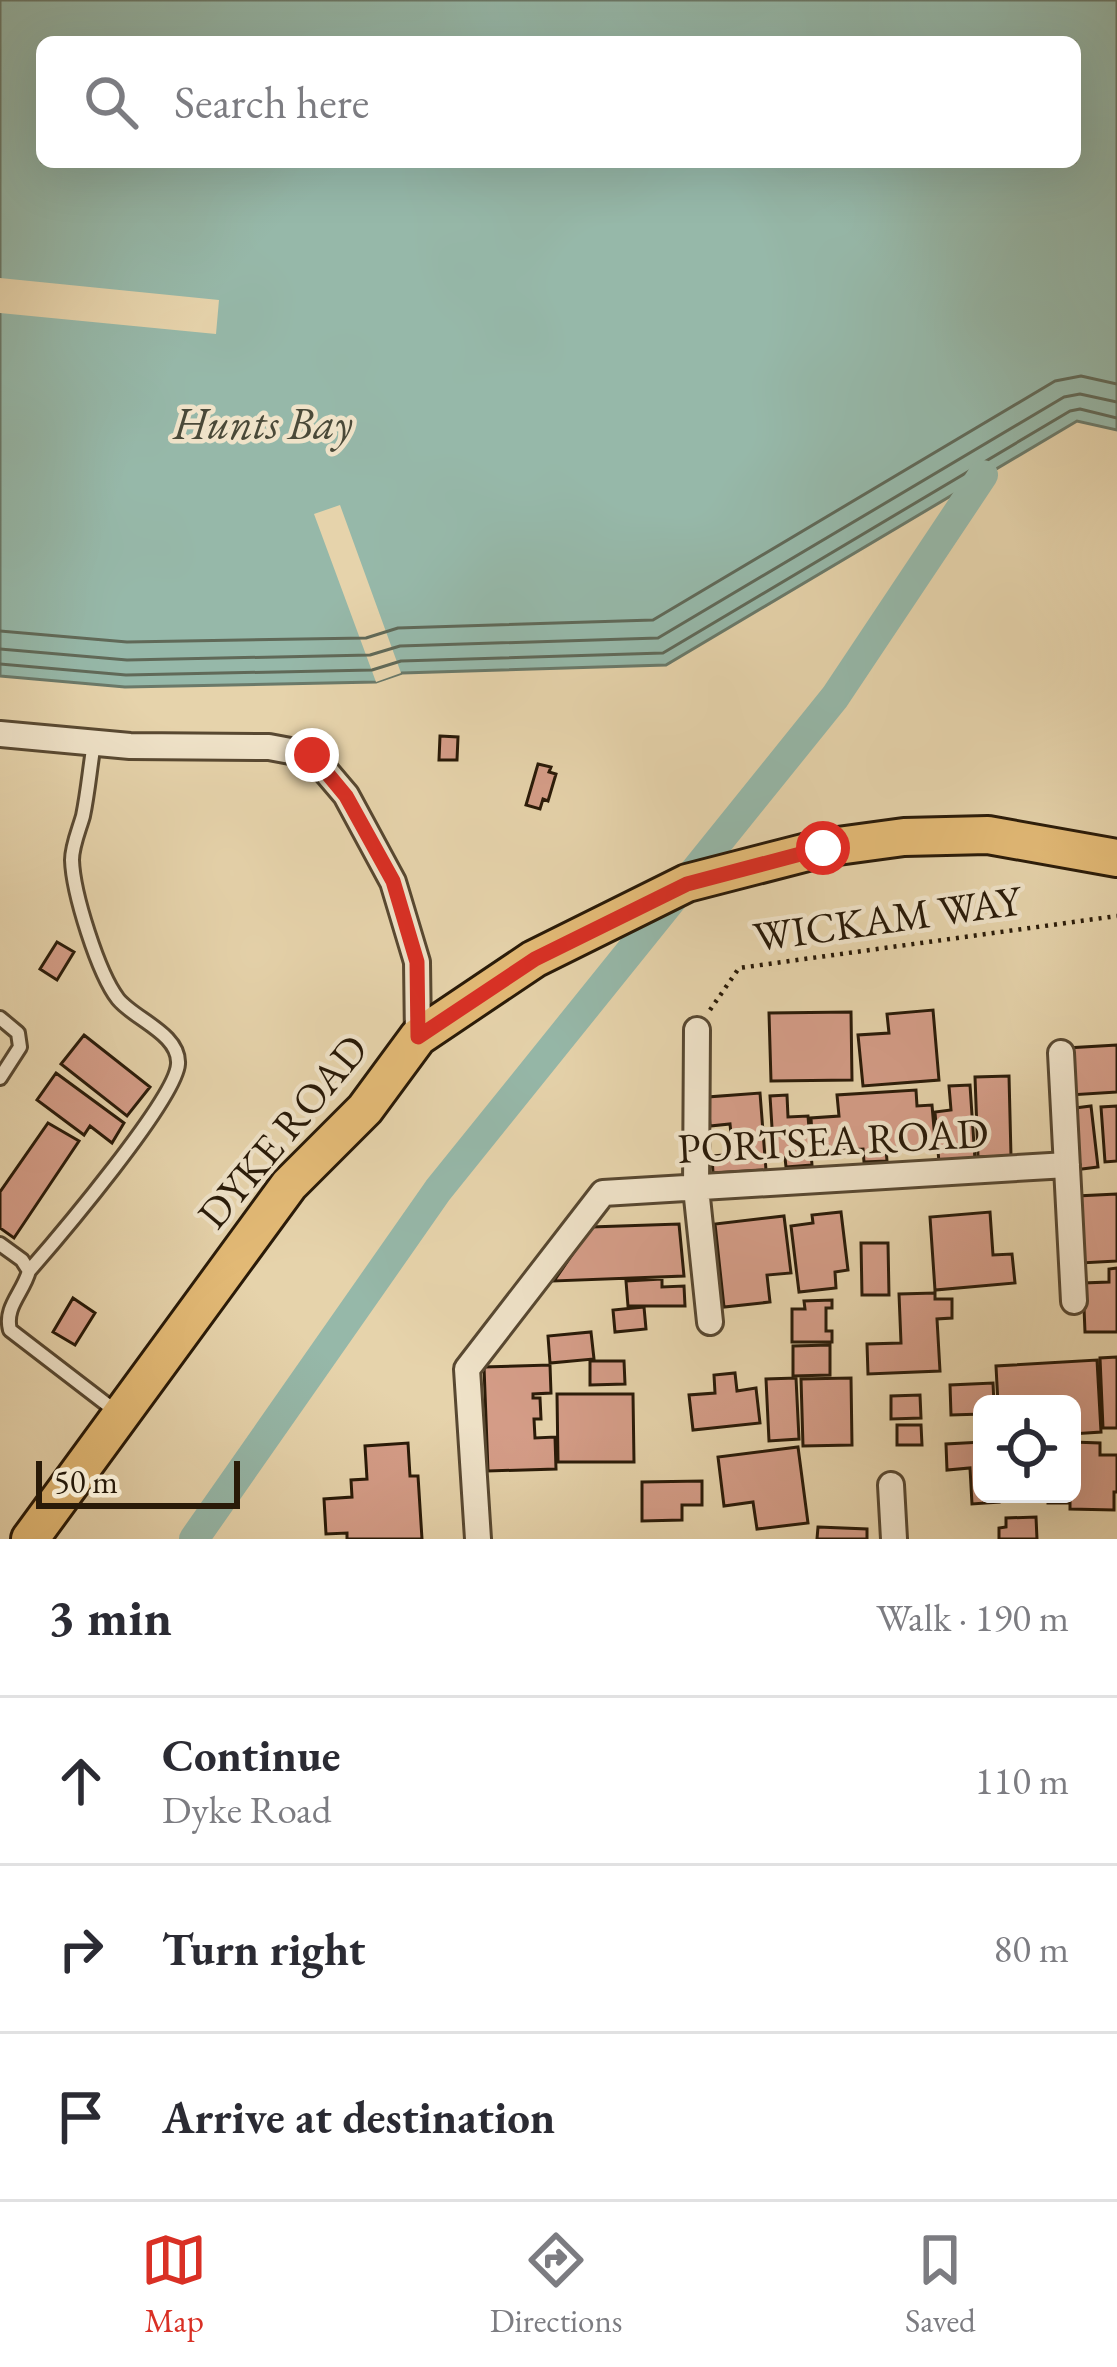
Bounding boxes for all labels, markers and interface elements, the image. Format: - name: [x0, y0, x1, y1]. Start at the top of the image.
- search box: [36, 36, 1081, 168]
- icon: search: [78, 69, 144, 135]
- text: Search here: [174, 73, 369, 131]
- water label: Hunts Bay: [172, 394, 353, 452]
- route end: [285, 728, 339, 782]
- route start: [796, 821, 850, 875]
- street label: WICKAM WAY: [750, 872, 1027, 964]
- street label: DYKE ROAD: [185, 1023, 380, 1240]
- street label: PORTSEA ROAD: [676, 1105, 990, 1176]
- map controls: [973, 1395, 1081, 1503]
- button: locate: [973, 1395, 1081, 1503]
- scale bar: [36, 1455, 240, 1508]
- text: 50 m: [54, 1460, 118, 1503]
- text: 3 min: [48, 1584, 172, 1650]
- text: Walk · 190 m: [876, 1592, 1069, 1643]
- text: Continue: [162, 1726, 340, 1784]
- icon: ahead: [48, 1748, 114, 1814]
- text: 110 m: [975, 1755, 1069, 1806]
- text: Dyke Road: [162, 1784, 331, 1835]
- icon: right: [48, 1916, 114, 1982]
- text: Turn right: [162, 1920, 365, 1978]
- text: 80 m: [993, 1923, 1069, 1974]
- icon: arrive: [48, 2084, 114, 2150]
- text: Arrive at destination: [162, 2088, 555, 2146]
- tab: Map: [141, 2227, 207, 2342]
- tab: Directions: [490, 2227, 623, 2342]
- tab: Saved: [905, 2227, 976, 2342]

